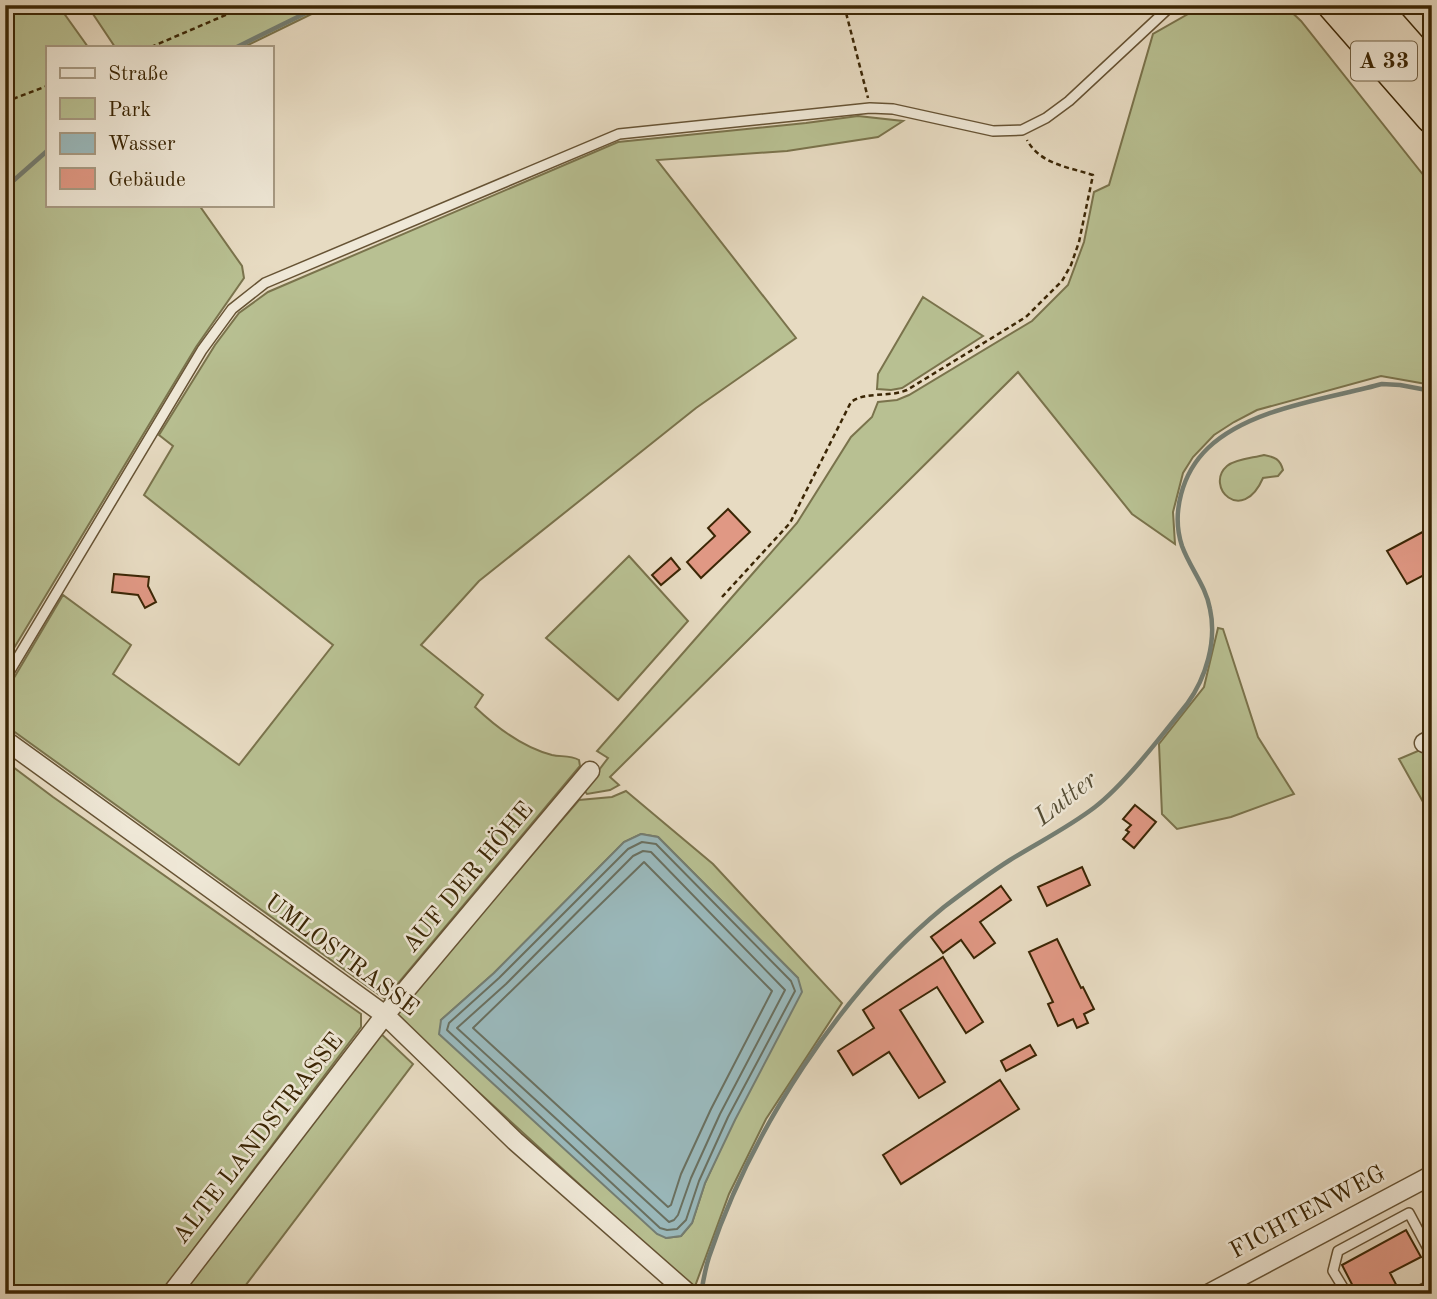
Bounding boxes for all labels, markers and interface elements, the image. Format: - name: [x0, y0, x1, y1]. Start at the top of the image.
- road number: A 33: [1351, 41, 1417, 80]
- legend: [46, 46, 273, 206]
- text: Straße: [108, 64, 168, 85]
- text: Park: [108, 100, 151, 121]
- text: Wasser: [108, 134, 176, 155]
- text: Gebäude: [108, 170, 186, 191]
- water label: Lutter: [1029, 766, 1103, 832]
- street label: AUF DER HÖHE: [396, 796, 539, 958]
- street label: UMLOSTRASSE: [260, 891, 422, 1021]
- street label: ALTE LANDSTRASSE: [169, 1029, 349, 1249]
- street label: FICHTENWEG: [1226, 1162, 1390, 1264]

